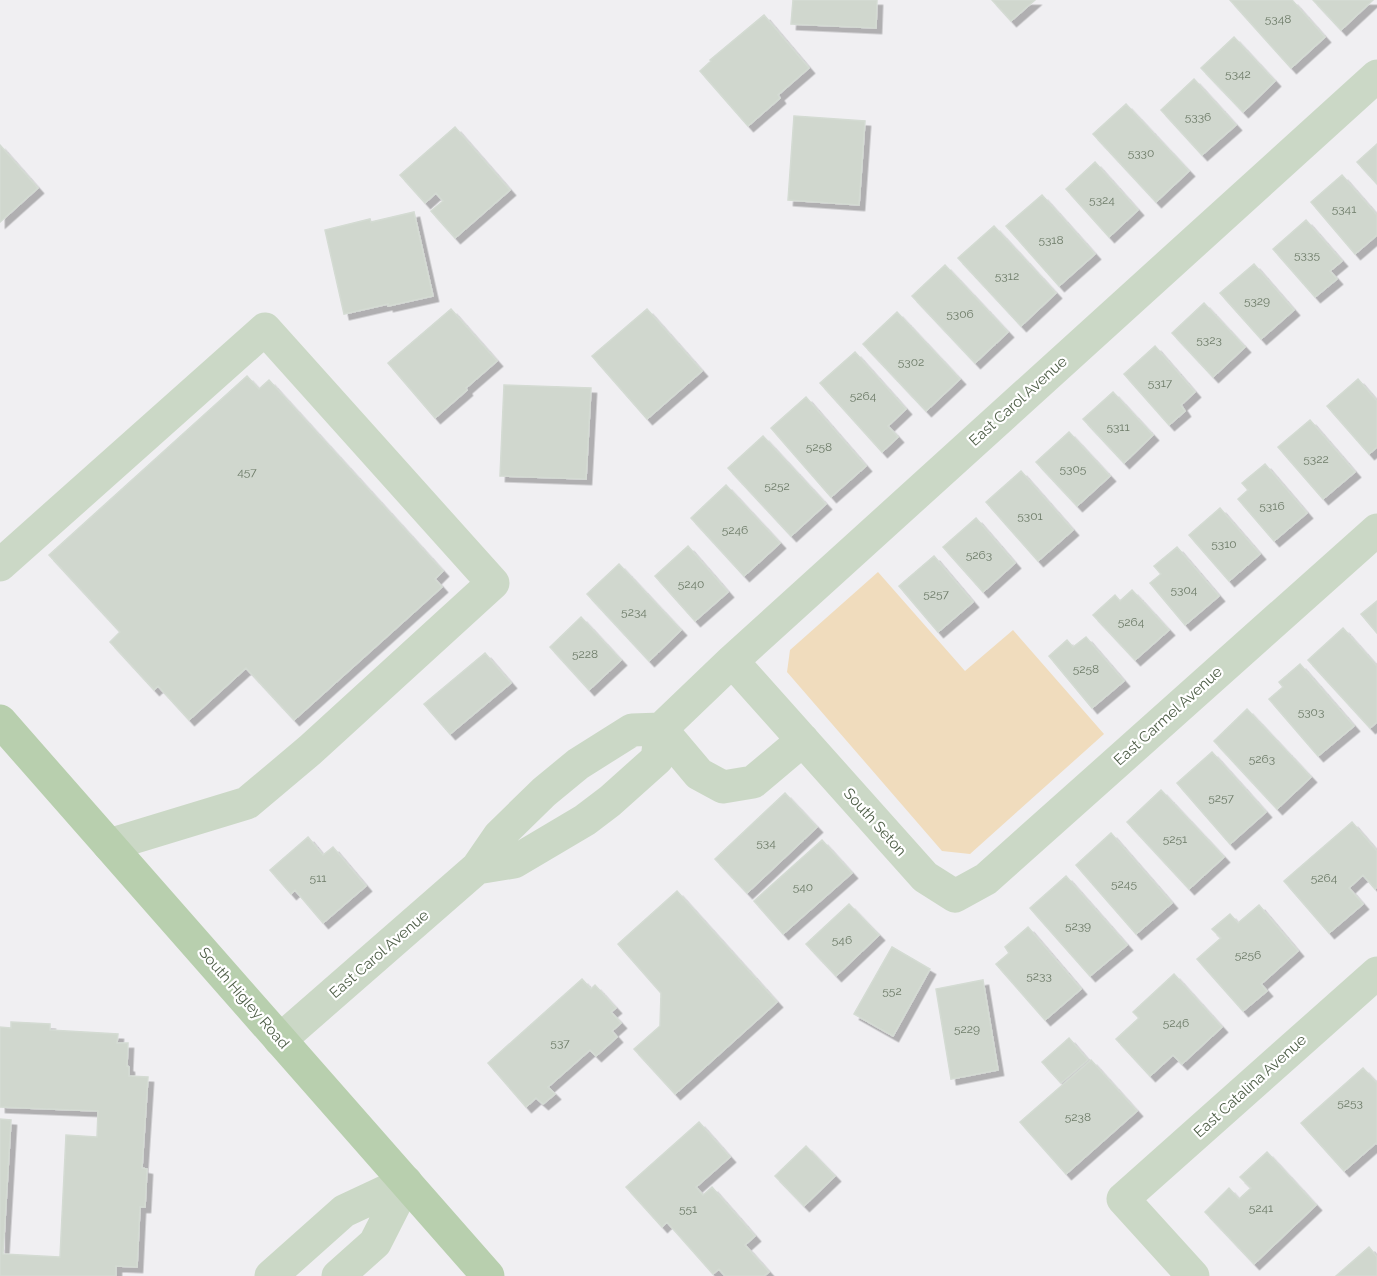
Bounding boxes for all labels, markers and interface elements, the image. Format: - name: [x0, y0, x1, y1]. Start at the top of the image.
- house number: 5348: [1265, 12, 1291, 26]
- house number: 5342: [1225, 67, 1251, 81]
- house number: 5336: [1185, 110, 1211, 124]
- house number: 5330: [1128, 146, 1154, 160]
- house number: 5324: [1089, 193, 1115, 207]
- house number: 5341: [1332, 202, 1356, 216]
- house number: 5318: [1038, 233, 1064, 247]
- house number: 5335: [1294, 248, 1320, 262]
- house number: 5312: [995, 269, 1019, 283]
- house number: 5329: [1244, 294, 1270, 308]
- house number: 5306: [946, 307, 974, 321]
- house number: 5323: [1196, 333, 1222, 347]
- street label: East Carol Avenue: [965, 352, 1071, 450]
- house number: 5302: [898, 355, 924, 369]
- house number: 5317: [1148, 376, 1173, 390]
- house number: 5264: [850, 389, 877, 403]
- house number: 5311: [1106, 420, 1130, 434]
- house number: 5258: [806, 440, 832, 454]
- house number: 5322: [1303, 452, 1329, 466]
- house number: 5305: [1060, 462, 1087, 476]
- house number: 457: [237, 465, 257, 479]
- house number: 5252: [764, 479, 790, 493]
- house number: 5316: [1259, 499, 1285, 513]
- house number: 5301: [1017, 509, 1043, 523]
- house number: 5246: [722, 523, 748, 537]
- house number: 5310: [1211, 537, 1237, 551]
- house number: 5263: [966, 548, 992, 562]
- house number: 5240: [678, 577, 704, 591]
- house number: 5304: [1171, 583, 1198, 597]
- house number: 5257: [923, 587, 949, 601]
- house number: 5234: [621, 605, 647, 619]
- house number: 5264: [1118, 615, 1145, 629]
- house number: 5228: [572, 647, 598, 661]
- house number: 5258: [1073, 662, 1099, 676]
- street label: East Carmel Avenue: [1110, 663, 1226, 769]
- house number: 5303: [1298, 705, 1324, 719]
- house number: 5263: [1249, 752, 1275, 766]
- street label: South Seton: [840, 784, 910, 860]
- house number: 5257: [1208, 791, 1234, 805]
- house number: 5251: [1163, 832, 1187, 846]
- house number: 534: [756, 836, 776, 850]
- house number: 511: [310, 871, 326, 885]
- house number: 5264: [1311, 871, 1338, 885]
- house number: 5245: [1111, 877, 1137, 891]
- house number: 540: [793, 880, 813, 894]
- street label: East Carol Avenue: [326, 906, 432, 1002]
- house number: 5239: [1065, 919, 1091, 933]
- house number: 546: [832, 933, 852, 947]
- street label: South Higley Road: [195, 944, 293, 1052]
- house number: 5256: [1235, 948, 1261, 962]
- house number: 5233: [1026, 969, 1052, 983]
- house number: 552: [882, 984, 902, 998]
- house number: 5246: [1163, 1016, 1189, 1030]
- house number: 5229: [954, 1022, 980, 1036]
- street label: East Catalina Avenue: [1190, 1031, 1310, 1141]
- house number: 537: [550, 1036, 570, 1050]
- house number: 5253: [1337, 1096, 1363, 1110]
- house number: 5238: [1065, 1110, 1091, 1124]
- house number: 5241: [1249, 1201, 1273, 1215]
- house number: 551: [679, 1202, 697, 1216]

